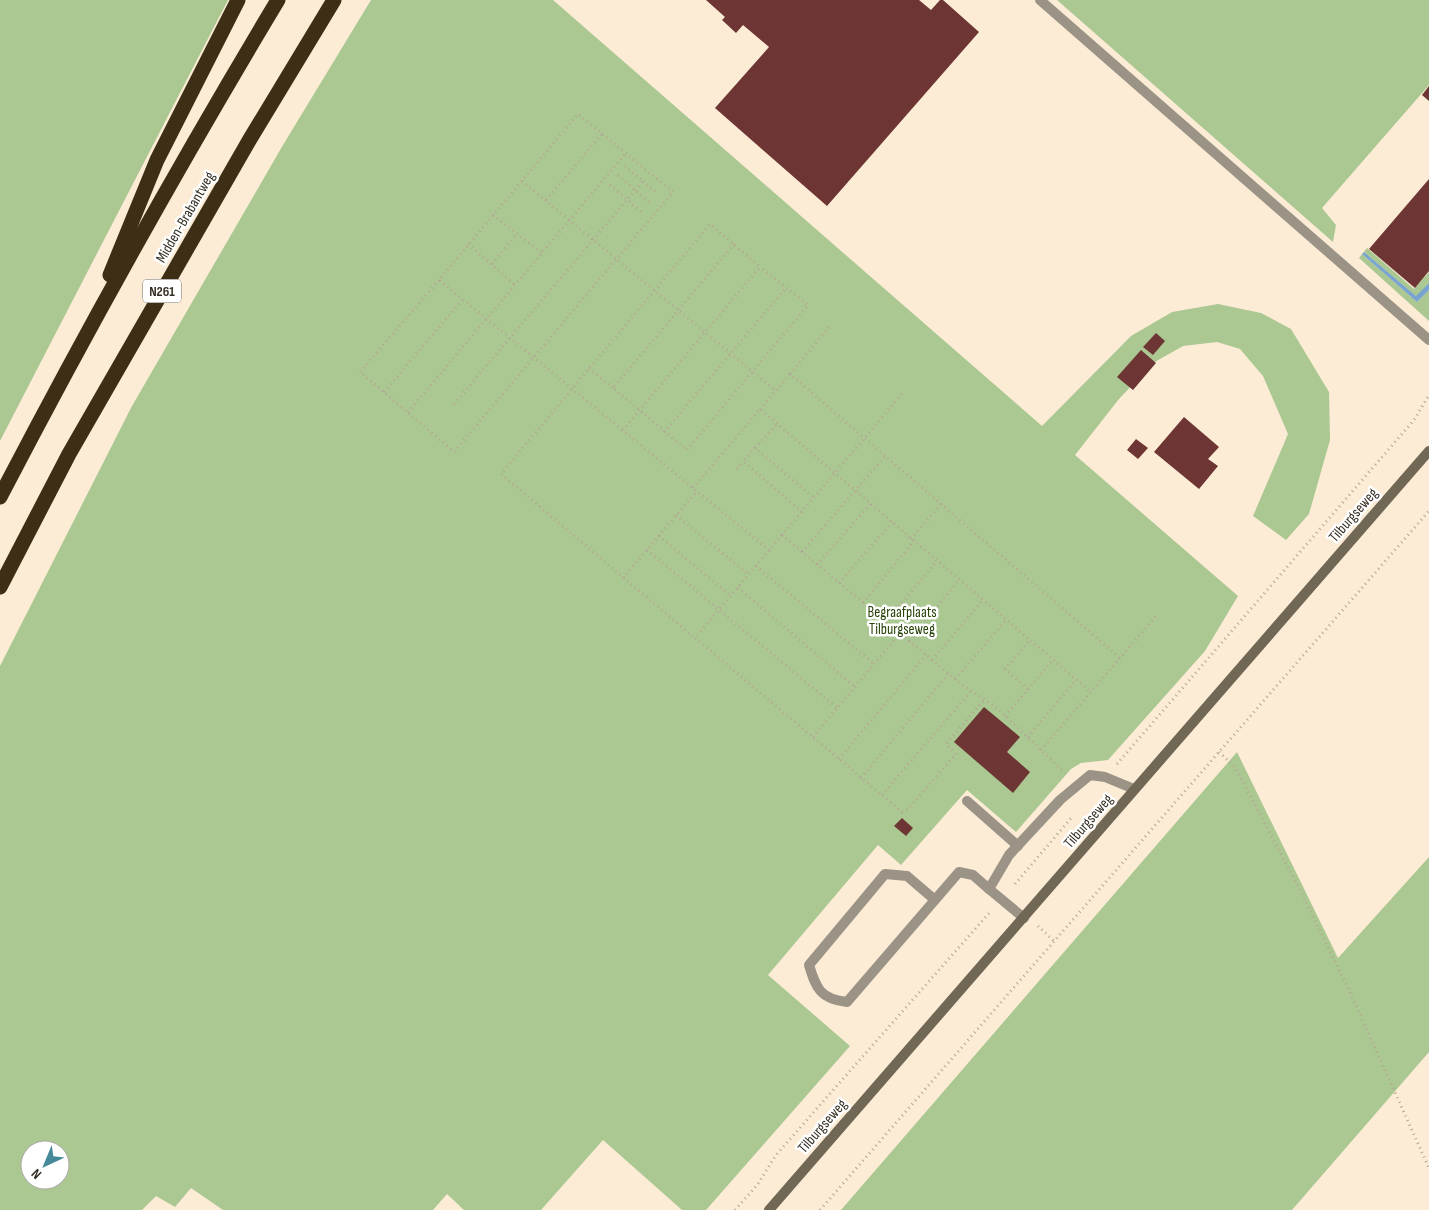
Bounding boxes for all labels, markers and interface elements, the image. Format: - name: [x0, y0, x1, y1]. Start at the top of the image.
- street label: Midden-Brabantweg: [152, 168, 219, 266]
- road number: N261: [143, 280, 181, 302]
- street label: Tilburgseweg: [1325, 484, 1382, 546]
- park label: Begraafplaats Tilburgseweg: [867, 603, 937, 639]
- street label: Tilburgseweg: [1060, 790, 1117, 852]
- street label: Tilburgseweg: [794, 1095, 851, 1157]
- north arrow: [20, 1140, 70, 1190]
- text: N: [28, 1165, 45, 1183]

